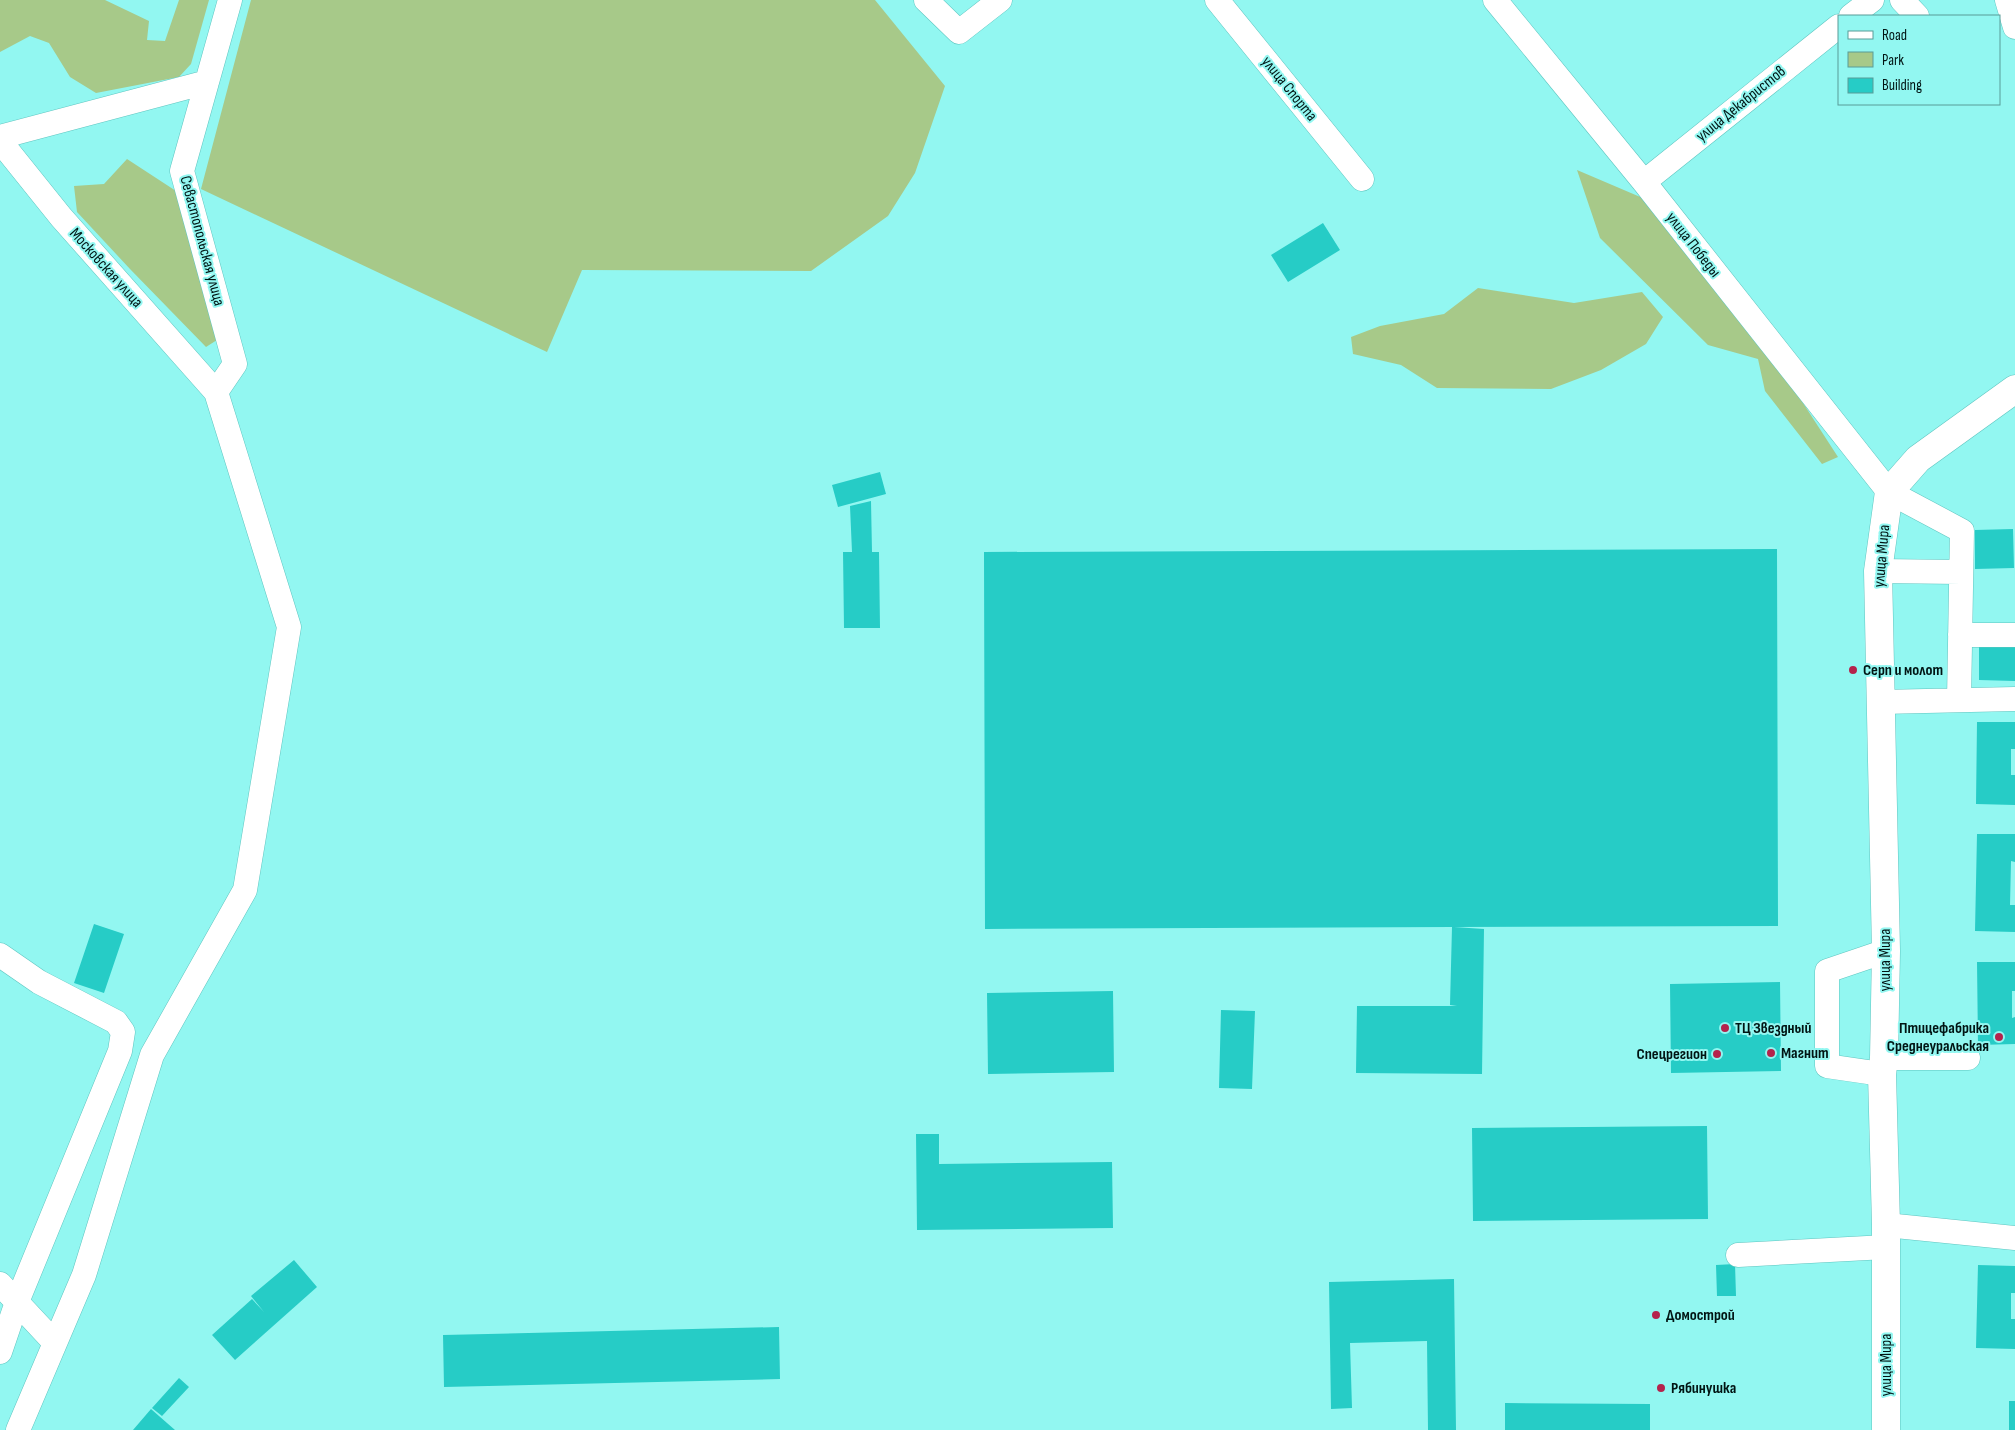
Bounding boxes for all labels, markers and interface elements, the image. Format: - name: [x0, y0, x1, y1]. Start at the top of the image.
- legend: [1838, 15, 2000, 105]
- text: Road: [1882, 26, 1907, 45]
- text: Park: [1882, 51, 1904, 70]
- street label: улица Спорта: [1257, 53, 1321, 125]
- street label: улица Декабристов: [1692, 62, 1790, 146]
- text: Building: [1882, 76, 1922, 95]
- street label: Севастопольская улица: [176, 174, 228, 308]
- street label: улица Победы: [1662, 209, 1724, 281]
- street label: Московская улица: [65, 224, 147, 312]
- street label: улица Мира: [1870, 524, 1894, 588]
- place label: Серп и молот: [1863, 661, 1943, 680]
- marker: Серп и молот: [1847, 664, 1859, 676]
- street label: улица Мира: [1876, 929, 1895, 991]
- place label: ТЦ Звездный: [1735, 1019, 1811, 1038]
- place label: Птицефабрика Среднеуральская: [1887, 1019, 1989, 1056]
- marker: ТЦ Звездный: [1719, 1022, 1731, 1034]
- marker: Птицефабрика Среднеуральская: [1993, 1031, 2005, 1043]
- place label: Магнит: [1781, 1044, 1829, 1063]
- place label: Спецрегион: [1637, 1045, 1707, 1064]
- marker: Магнит: [1765, 1047, 1777, 1059]
- marker: Спецрегион: [1711, 1048, 1723, 1060]
- place label: Домострой: [1666, 1306, 1735, 1325]
- marker: Домострой: [1650, 1309, 1662, 1321]
- street label: улица Мира: [1877, 1334, 1896, 1396]
- place label: Рябинушка: [1671, 1379, 1736, 1398]
- marker: Рябинушка: [1655, 1382, 1667, 1394]

